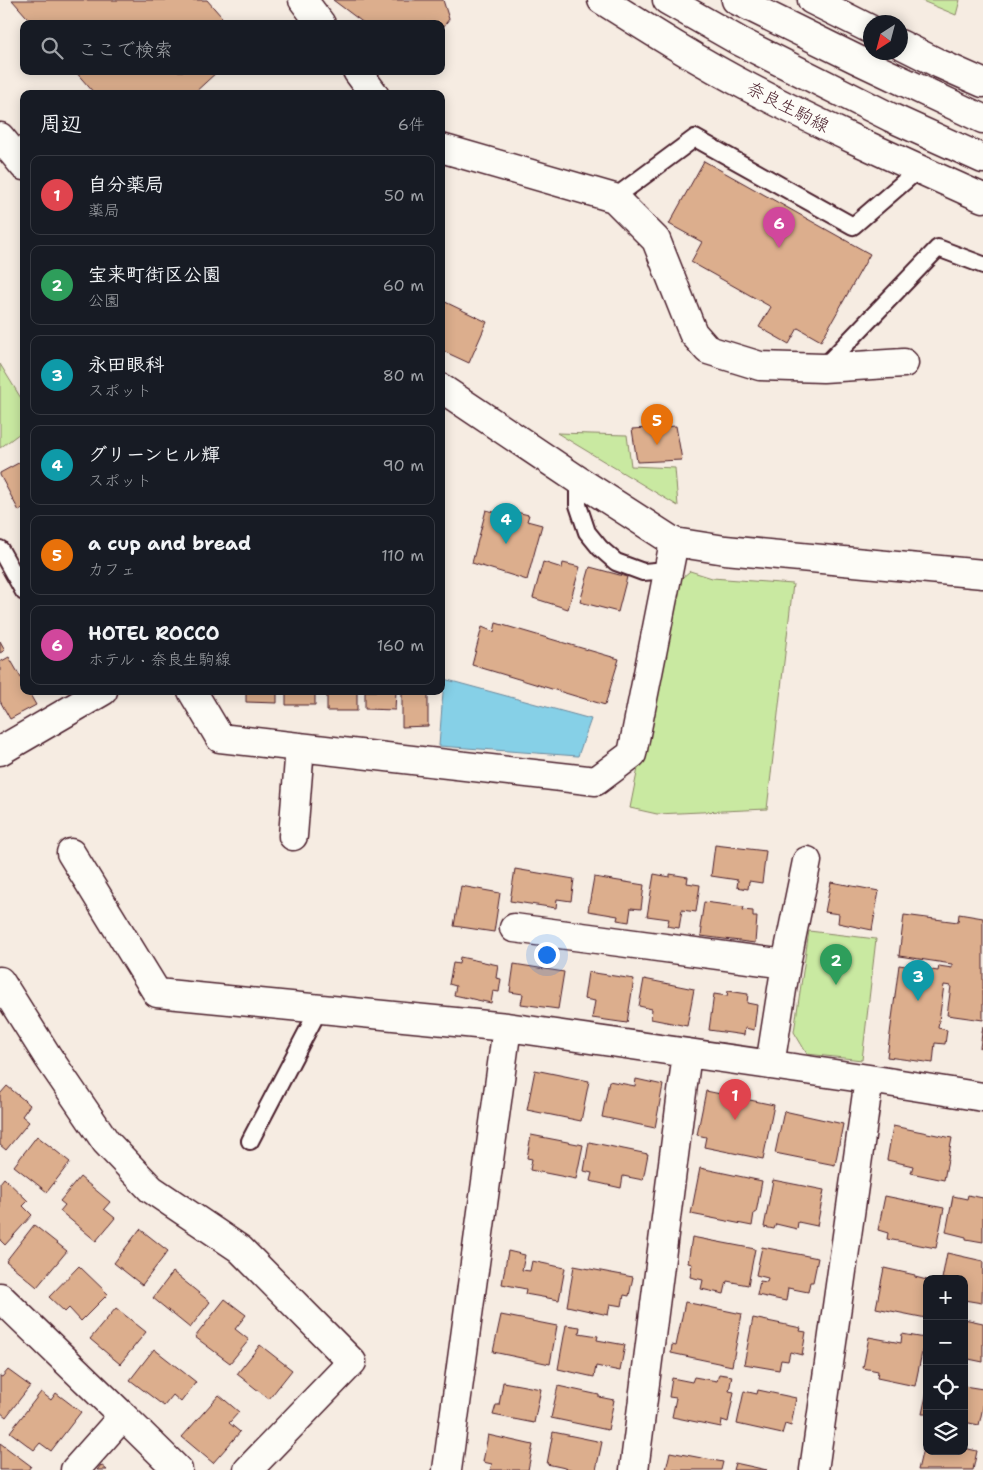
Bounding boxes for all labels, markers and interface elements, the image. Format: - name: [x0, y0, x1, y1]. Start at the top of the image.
- north arrow: [863, 15, 908, 60]
- search box: [20, 20, 445, 75]
- icon: search: [38, 34, 66, 62]
- text: ここで検索: [78, 37, 173, 62]
- street label: 奈良生駒線: [742, 76, 834, 138]
- text: 周辺: [40, 110, 82, 138]
- text: 6件: [398, 114, 425, 135]
- text: 自分薬局: [88, 172, 164, 197]
- text: 1: [53, 185, 61, 206]
- text: 50 m: [384, 185, 424, 206]
- text: 薬局: [88, 200, 120, 221]
- pin: 6: [763, 207, 795, 248]
- text: 宝来町街区公園: [88, 262, 221, 287]
- text: 2: [51, 275, 63, 296]
- text: 60 m: [383, 275, 424, 296]
- text: 公園: [88, 290, 120, 311]
- text: 永田眼科: [88, 352, 164, 377]
- text: 3: [51, 365, 63, 386]
- text: 80 m: [383, 365, 424, 386]
- text: スポット: [88, 380, 152, 401]
- pin: 5: [641, 404, 673, 445]
- text: グリーンヒル輝: [88, 442, 220, 467]
- text: 4: [51, 455, 63, 476]
- text: 90 m: [383, 455, 424, 476]
- text: スポット: [88, 470, 152, 491]
- pin: 4: [490, 503, 522, 544]
- text: a cup and bread: [88, 531, 251, 556]
- text: 5: [52, 545, 62, 566]
- text: 110 m: [381, 545, 424, 566]
- text: カフェ: [88, 559, 136, 580]
- text: HOTEL ROCCO: [88, 621, 220, 646]
- text: 6: [51, 635, 63, 656]
- text: 160 m: [377, 635, 424, 656]
- text: ホテル · 奈良生駒線: [88, 649, 231, 670]
- your location: [534, 942, 560, 968]
- pin: 2: [820, 944, 852, 985]
- pin: 3: [902, 960, 934, 1001]
- pin: 1: [719, 1079, 751, 1120]
- map controls: [923, 1275, 968, 1455]
- button: +: [923, 1275, 968, 1320]
- button: −: [923, 1320, 968, 1365]
- button: locate: [923, 1365, 968, 1410]
- button: layers: [923, 1410, 968, 1455]

